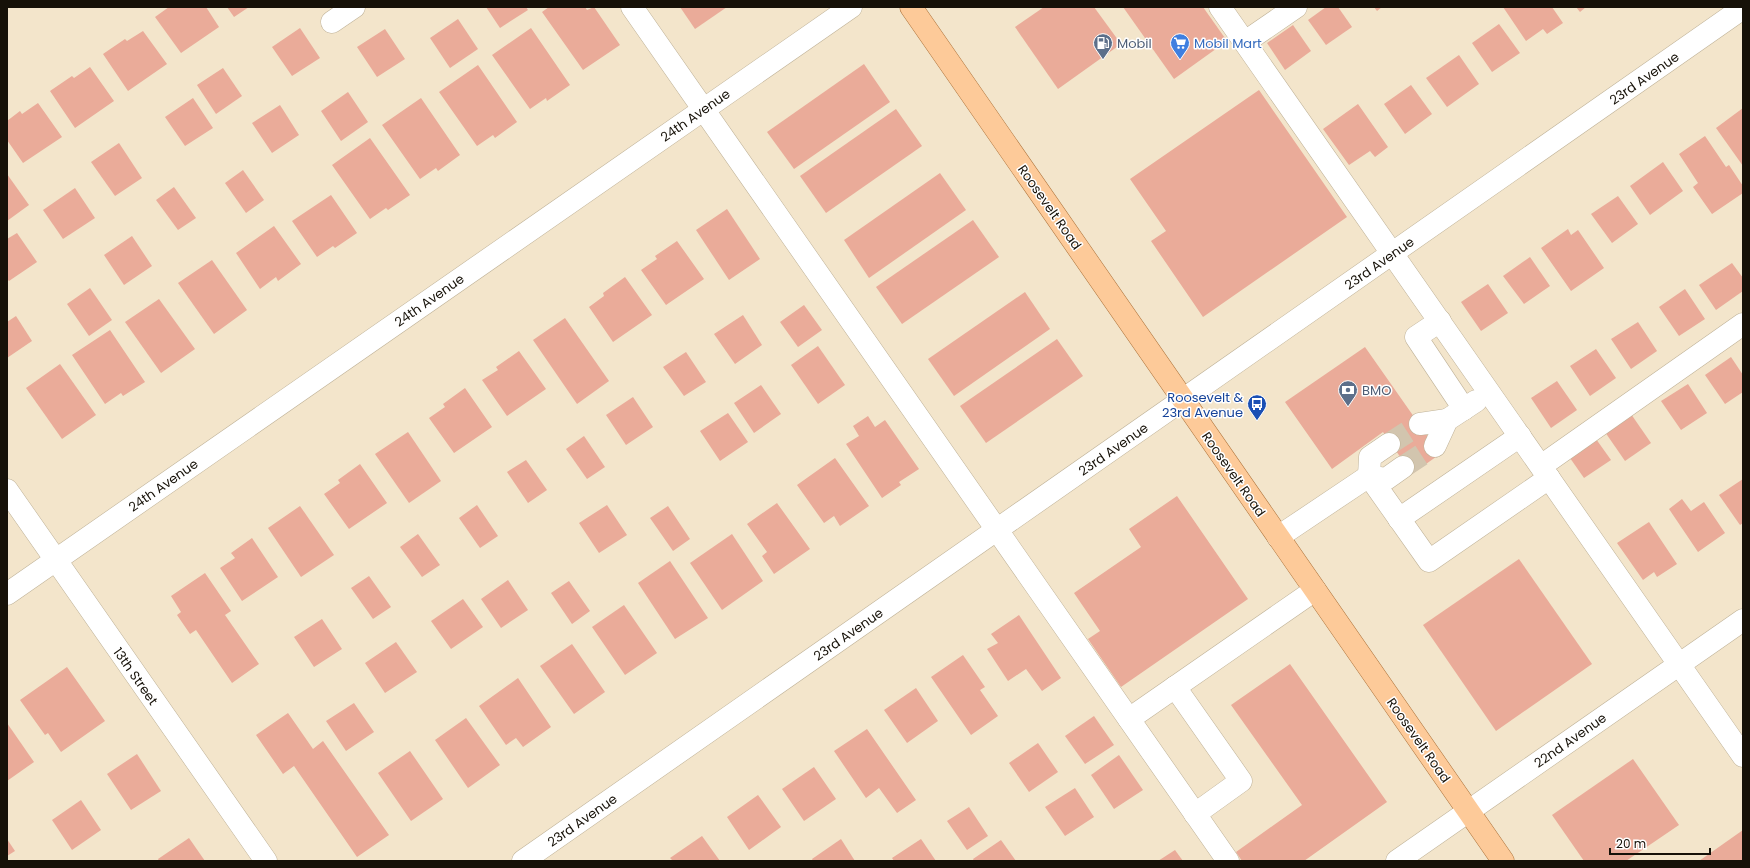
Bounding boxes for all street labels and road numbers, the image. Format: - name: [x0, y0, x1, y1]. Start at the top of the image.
- street label: 23rd Avenue: [1606, 47, 1683, 109]
- street label: 24th Avenue: [657, 84, 734, 146]
- street label: Roosevelt Road: [1013, 161, 1086, 254]
- street label: 23rd Avenue: [1341, 232, 1418, 294]
- street label: 24th Avenue: [391, 269, 468, 331]
- street label: 23rd Avenue: [1075, 418, 1152, 480]
- street label: Roosevelt Road: [1197, 428, 1270, 521]
- street label: 24th Avenue: [125, 454, 202, 516]
- street label: 23rd Avenue: [810, 603, 887, 665]
- street label: 13th Street: [109, 644, 163, 709]
- street label: Roosevelt Road: [1382, 694, 1455, 787]
- street label: 22nd Avenue: [1530, 708, 1610, 772]
- street label: 23rd Avenue: [544, 789, 621, 851]

